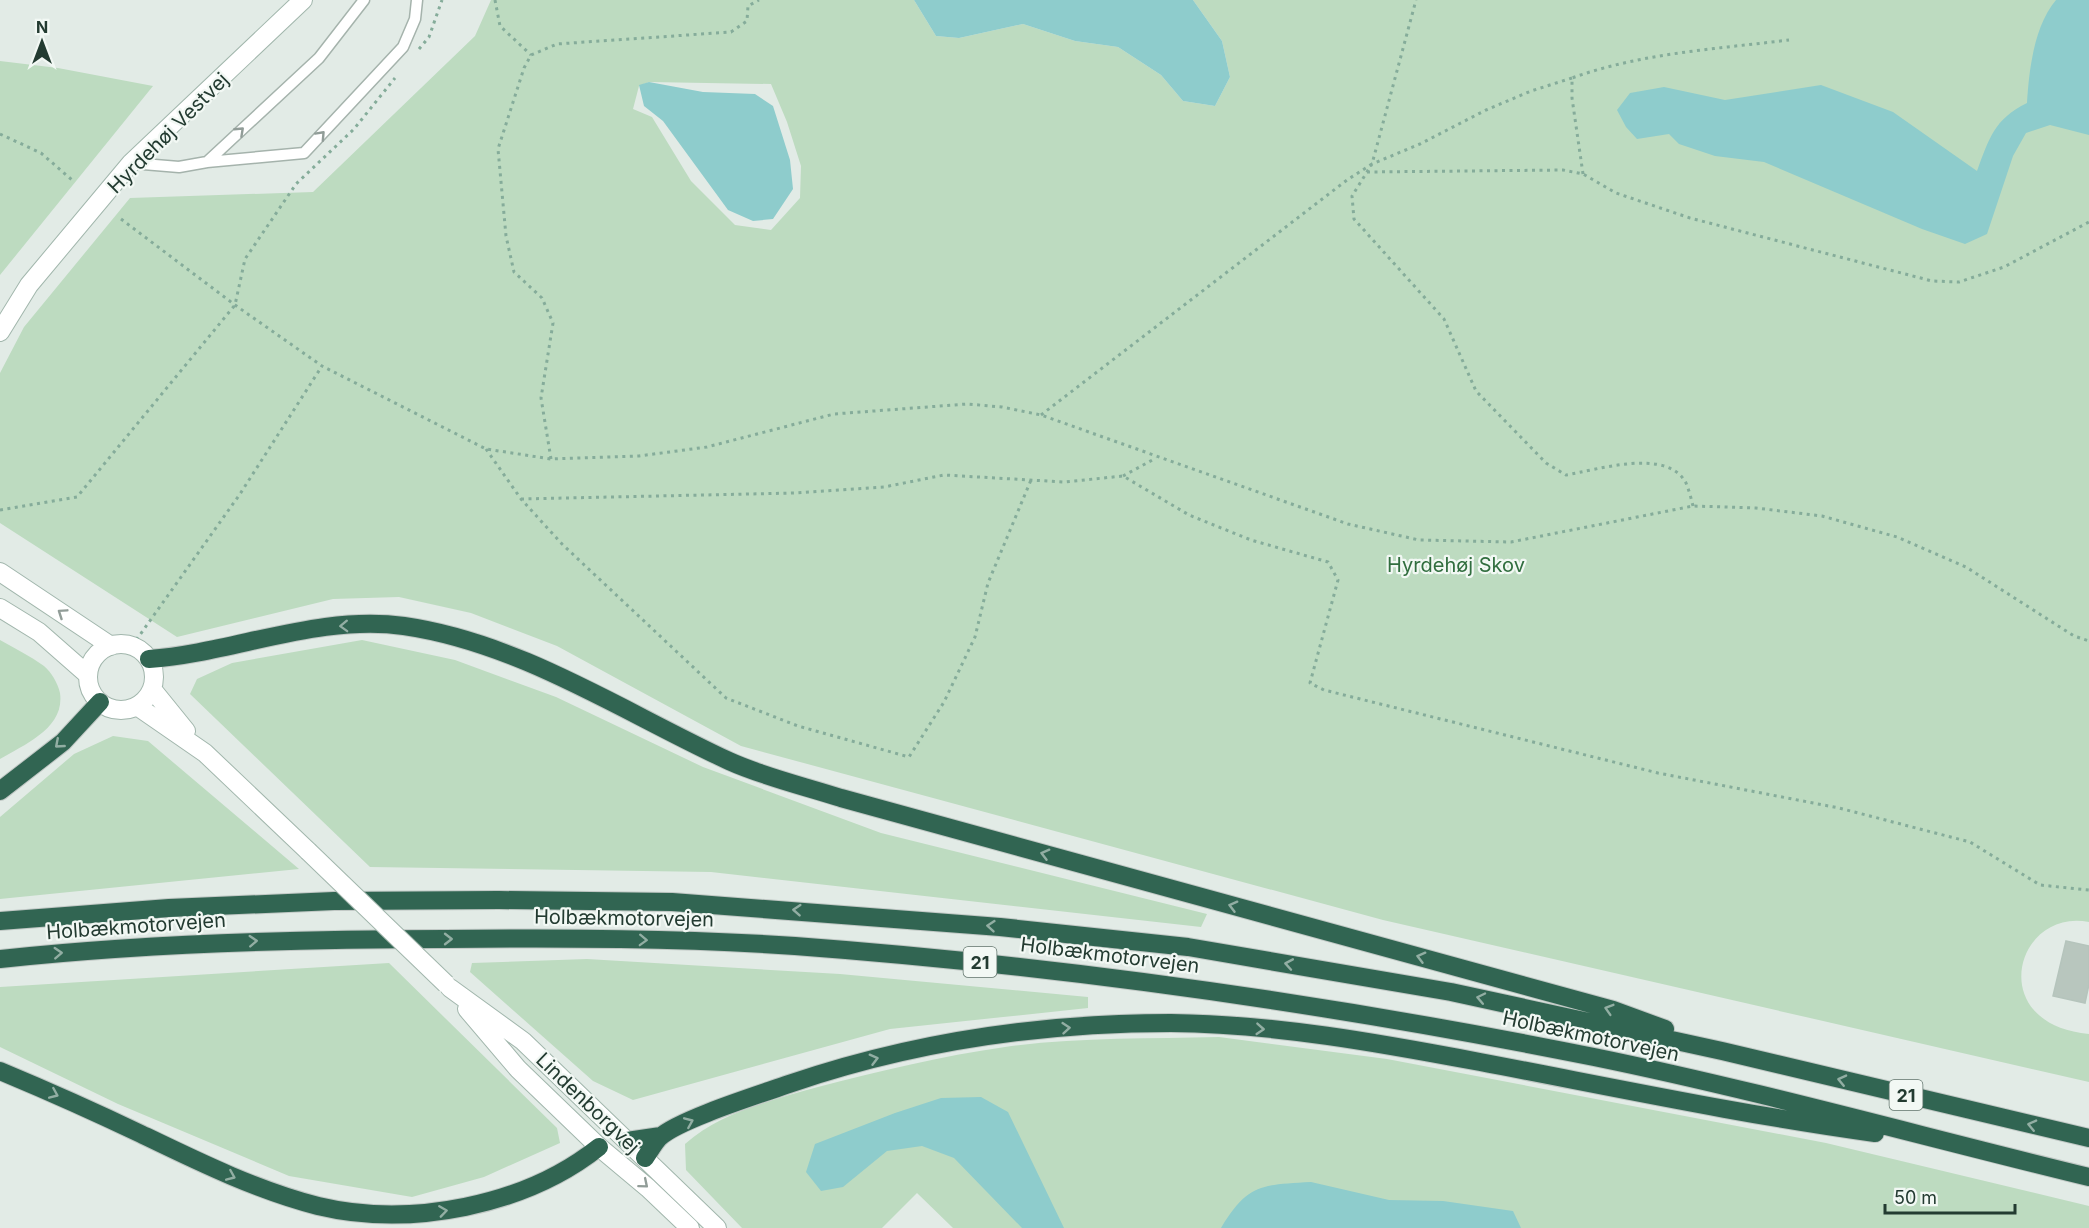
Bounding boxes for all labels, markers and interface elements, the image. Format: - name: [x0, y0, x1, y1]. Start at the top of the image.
- north arrow: [12, 12, 72, 72]
- text: N: [36, 17, 48, 37]
- street label: Hyrdehøj Vestvej: [103, 68, 233, 198]
- one-way arrow: [233, 127, 244, 138]
- one-way arrow: [314, 131, 325, 142]
- park label: Hyrdehøj Skov: [1387, 553, 1525, 577]
- one-way arrow: [58, 609, 69, 620]
- one-way arrow: [339, 619, 348, 632]
- one-way arrow: [55, 737, 66, 748]
- one-way arrow: [1040, 849, 1050, 861]
- one-way arrow: [1228, 900, 1238, 913]
- street label: Holbækmotorvejen: [534, 904, 714, 932]
- one-way arrow: [792, 904, 801, 917]
- street label: Holbækmotorvejen: [45, 908, 227, 944]
- one-way arrow: [987, 920, 996, 933]
- street label: Holbækmotorvejen: [1019, 932, 1201, 978]
- one-way arrow: [443, 933, 452, 945]
- one-way arrow: [638, 934, 647, 947]
- one-way arrow: [248, 935, 257, 948]
- one-way arrow: [54, 947, 63, 960]
- road number: 21: [964, 947, 996, 977]
- one-way arrow: [1416, 952, 1426, 964]
- one-way arrow: [1284, 958, 1294, 971]
- one-way arrow: [1476, 993, 1486, 1006]
- one-way arrow: [1604, 1004, 1615, 1016]
- street label: Holbækmotorvejen: [1500, 1006, 1682, 1066]
- one-way arrow: [1061, 1022, 1070, 1035]
- one-way arrow: [1256, 1023, 1265, 1036]
- street label: Lindenborgvej: [531, 1048, 645, 1158]
- one-way arrow: [868, 1054, 879, 1066]
- one-way arrow: [1838, 1074, 1848, 1087]
- road number: 21: [1890, 1080, 1922, 1110]
- one-way arrow: [48, 1087, 59, 1099]
- one-way arrow: [683, 1117, 694, 1129]
- one-way arrow: [2027, 1119, 2037, 1132]
- one-way arrow: [224, 1169, 235, 1181]
- one-way arrow: [637, 1177, 648, 1188]
- scale bar: [1885, 1177, 2016, 1215]
- text: 50 m: [1894, 1187, 1937, 1208]
- one-way arrow: [438, 1205, 447, 1217]

